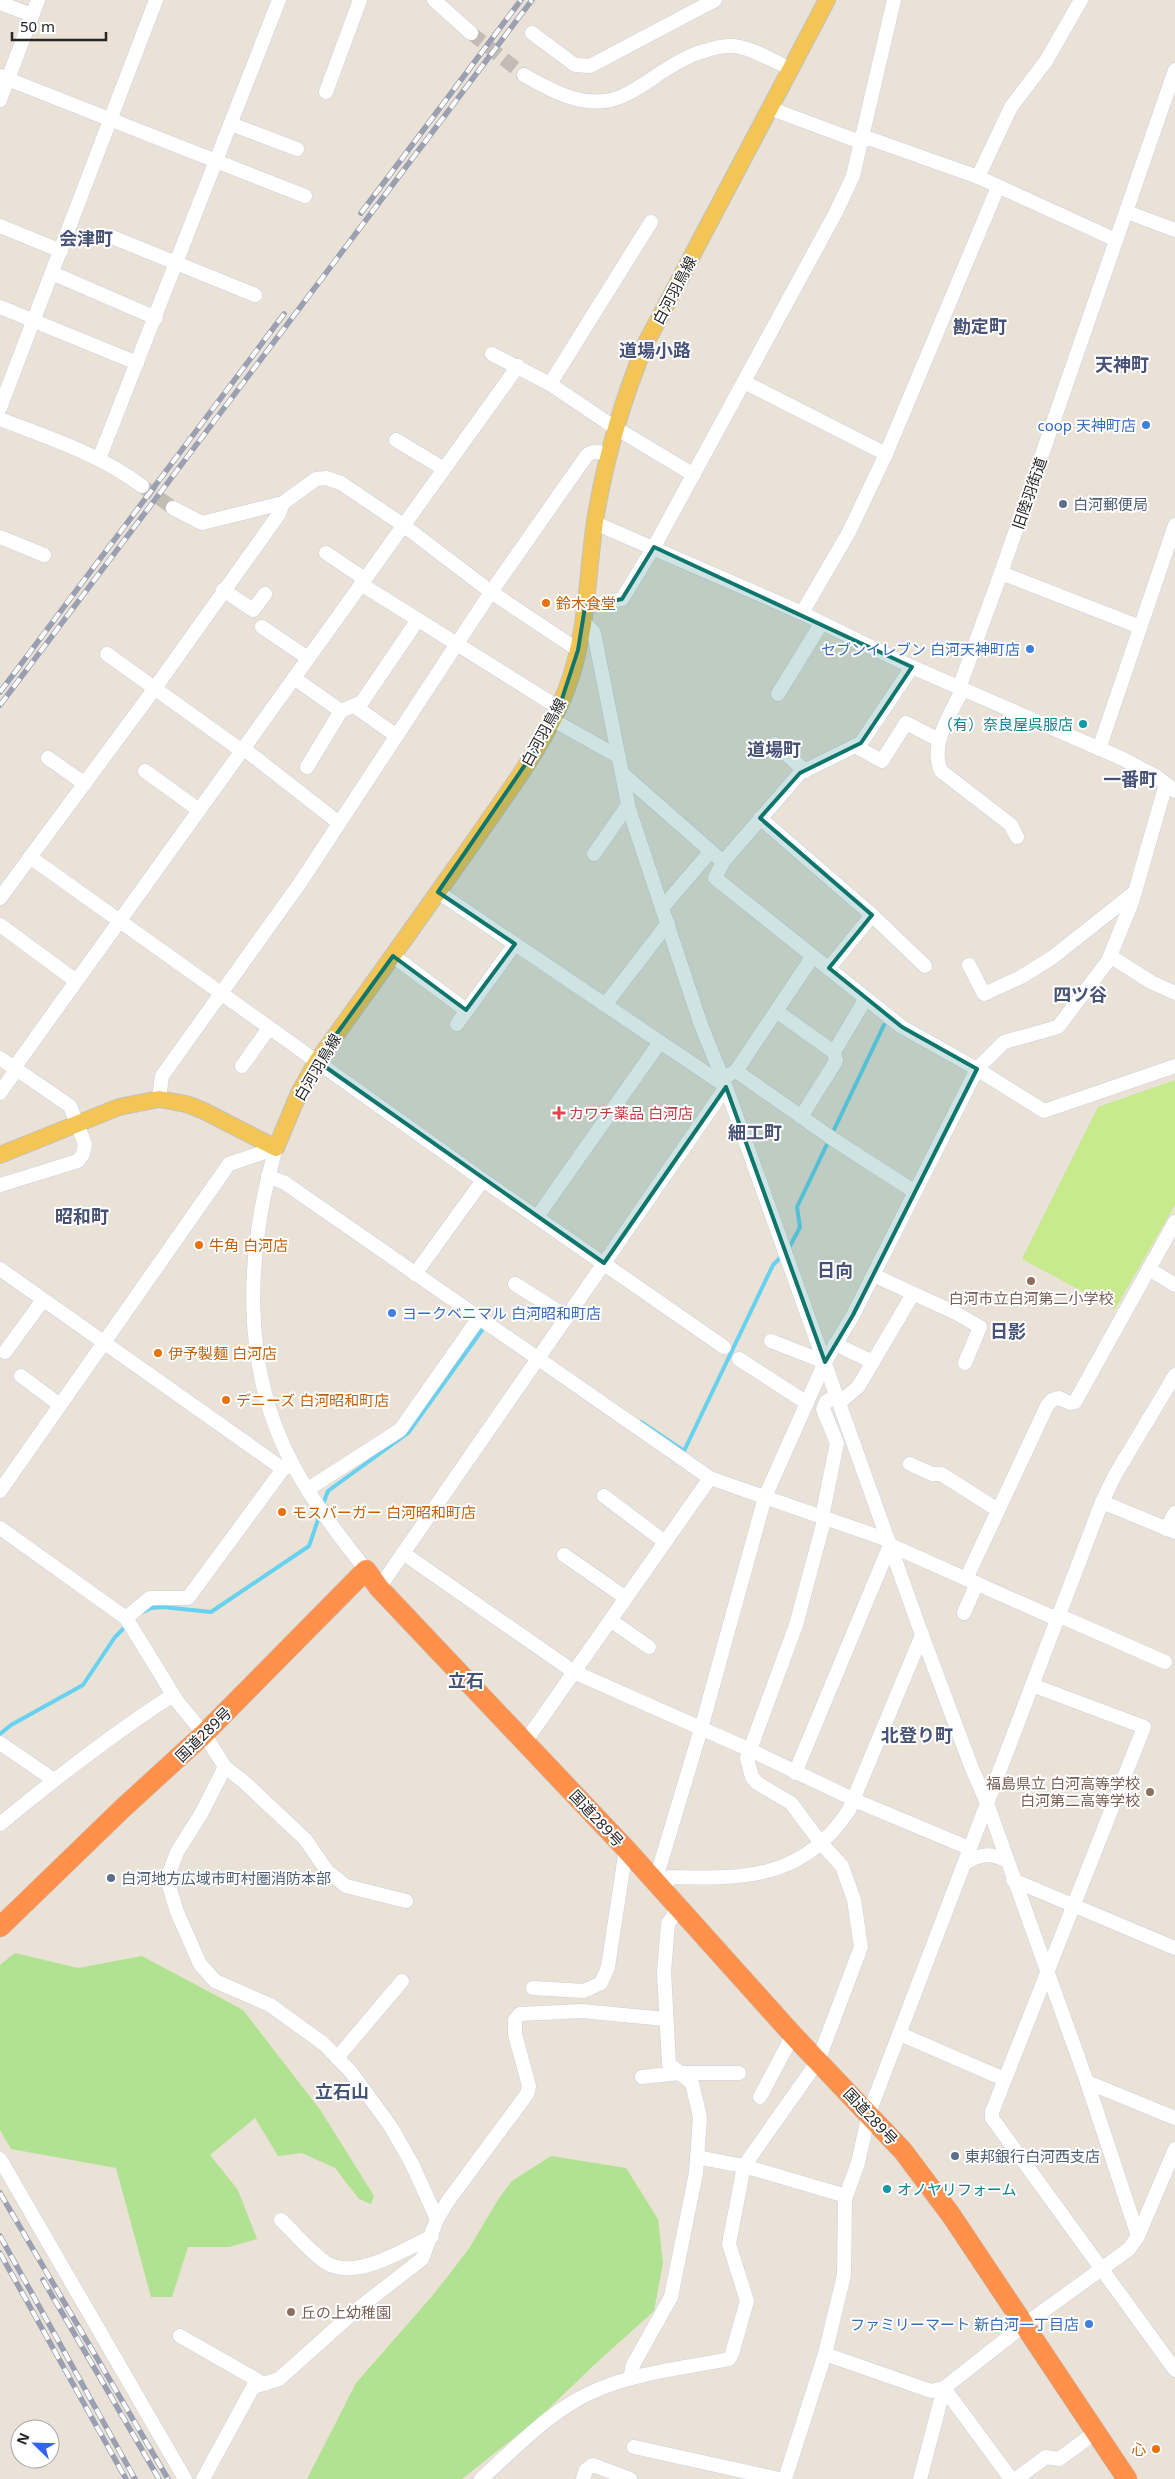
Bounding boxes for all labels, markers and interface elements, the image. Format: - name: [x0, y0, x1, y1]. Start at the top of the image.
- scale bar: [12, 10, 106, 42]
- text: 50 m: [20, 16, 55, 36]
- district label: 会津町: [59, 226, 113, 250]
- street label: 白河羽鳥線: [648, 252, 700, 328]
- district label: 勘定町: [953, 314, 1007, 338]
- district label: 道場小路: [619, 338, 691, 362]
- district label: 天神町: [1095, 352, 1149, 376]
- place label: coop 天神町店: [1038, 415, 1136, 435]
- marker: coop 天神町店: [1140, 419, 1152, 431]
- street label: 旧陸羽街道: [1007, 454, 1051, 532]
- place label: 白河郵便局: [1073, 494, 1148, 514]
- marker: 白河郵便局: [1057, 498, 1069, 510]
- place label: 鈴木食堂: [556, 593, 616, 613]
- marker: 鈴木食堂: [540, 597, 552, 609]
- place label: セブンイレブン 白河天神町店: [821, 639, 1020, 659]
- marker: セブンイレブン 白河天神町店: [1024, 643, 1036, 655]
- street label: 白河羽鳥線: [516, 694, 570, 770]
- place label: （有）奈良屋呉服店: [938, 714, 1073, 734]
- marker: （有）奈良屋呉服店: [1077, 718, 1089, 730]
- district label: 道場町: [747, 737, 801, 761]
- district label: 一番町: [1103, 767, 1157, 791]
- district label: 四ツ谷: [1053, 982, 1107, 1006]
- street label: 白河羽鳥線: [289, 1030, 345, 1104]
- place label: カワチ薬品 白河店: [569, 1103, 693, 1123]
- marker: カワチ薬品 白河店: [553, 1107, 565, 1119]
- district label: 細工町: [728, 1120, 782, 1144]
- district label: 昭和町: [55, 1204, 109, 1228]
- place label: 牛角 白河店: [209, 1235, 288, 1255]
- marker: 牛角 白河店: [193, 1239, 205, 1251]
- district label: 日向: [817, 1258, 853, 1282]
- marker: 白河市立白河第二小学校: [1025, 1275, 1037, 1287]
- place label: 白河市立白河第二小学校: [948, 1288, 1114, 1308]
- place label: ヨークベニマル 白河昭和町店: [402, 1303, 601, 1323]
- marker: ヨークベニマル 白河昭和町店: [386, 1307, 398, 1319]
- district label: 日影: [990, 1319, 1026, 1343]
- place label: 伊予製麺 白河店: [168, 1343, 277, 1363]
- marker: 伊予製麺 白河店: [152, 1347, 164, 1359]
- place label: デニーズ 白河昭和町店: [236, 1390, 389, 1410]
- marker: デニーズ 白河昭和町店: [220, 1394, 232, 1406]
- place label: モスバーガー 白河昭和町店: [292, 1502, 476, 1522]
- marker: モスバーガー 白河昭和町店: [276, 1506, 288, 1518]
- district label: 立石: [448, 1668, 484, 1692]
- street label: 国道289号: [171, 1702, 235, 1766]
- district label: 北登り町: [881, 1723, 953, 1747]
- place label: 福島県立 白河高等学校 白河第二高等学校: [986, 1773, 1140, 1810]
- street label: 国道289号: [566, 1785, 628, 1851]
- marker: 福島県立 白河高等学校 白河第二高等学校: [1144, 1786, 1156, 1798]
- place label: 白河地方広域市町村圏消防本部: [121, 1868, 331, 1888]
- marker: 白河地方広域市町村圏消防本部: [105, 1872, 117, 1884]
- district label: 立石山: [315, 2079, 369, 2103]
- street label: 国道289号: [840, 2083, 902, 2149]
- place label: 東邦銀行白河西支店: [965, 2146, 1100, 2166]
- marker: 東邦銀行白河西支店: [949, 2150, 961, 2162]
- place label: オノヤリフォーム: [897, 2179, 1017, 2199]
- marker: オノヤリフォーム: [881, 2183, 893, 2195]
- place label: 丘の上幼稚園: [301, 2302, 391, 2322]
- marker: 丘の上幼稚園: [285, 2306, 297, 2318]
- place label: ファミリーマート 新白河一丁目店: [850, 2314, 1079, 2334]
- marker: ファミリーマート 新白河一丁目店: [1083, 2318, 1095, 2330]
- north arrow: [10, 2419, 60, 2469]
- text: N: [12, 2430, 34, 2448]
- place label: 心: [1131, 2439, 1146, 2459]
- marker: 心: [1150, 2443, 1162, 2455]

